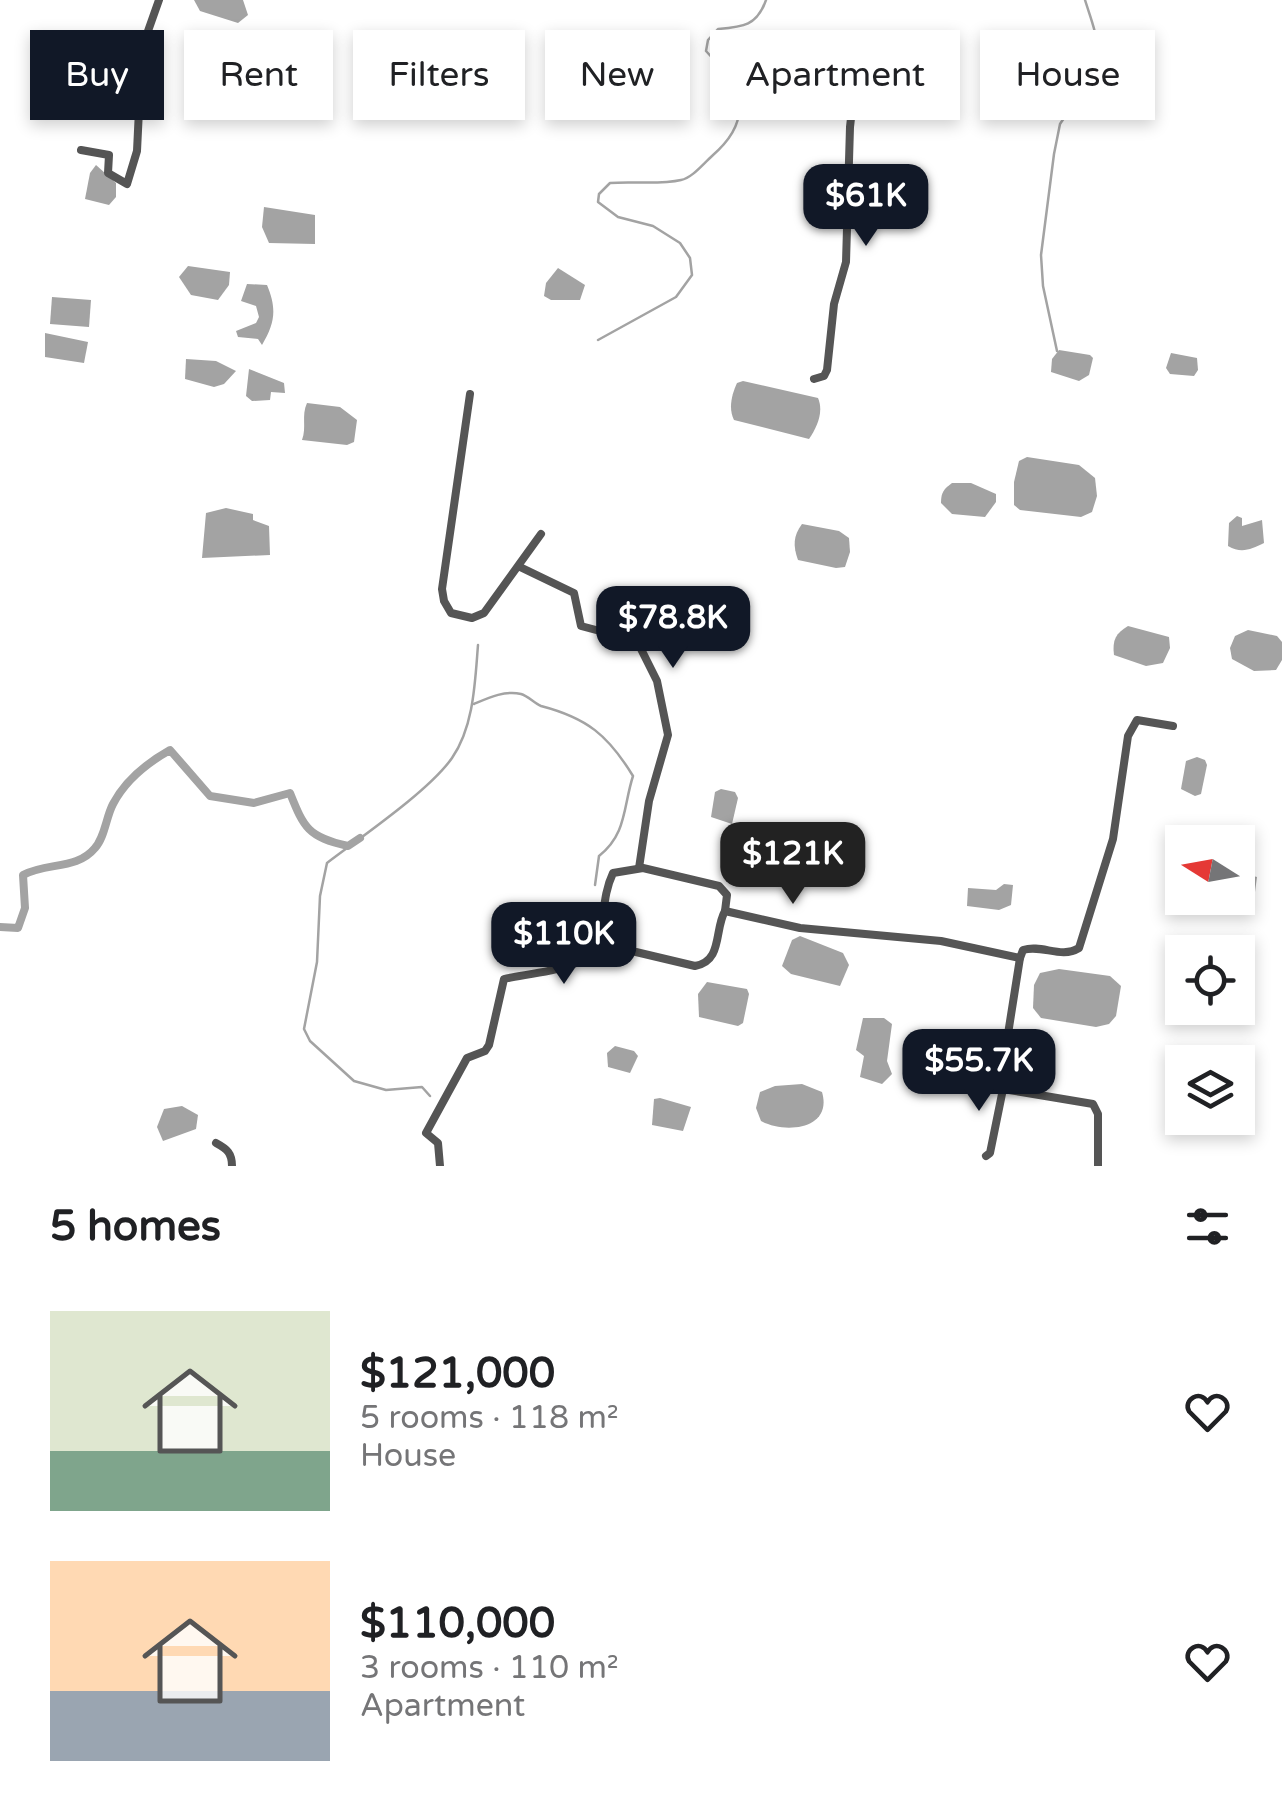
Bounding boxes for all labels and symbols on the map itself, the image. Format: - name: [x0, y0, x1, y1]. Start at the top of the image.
- pin: $61K: [807, 164, 925, 249]
- pin: $78.8K: [592, 586, 754, 671]
- pin: $121K: [723, 822, 863, 907]
- north arrow: [1165, 825, 1255, 915]
- pin: $110K: [494, 902, 634, 987]
- pin: $55.7K: [898, 1029, 1060, 1114]

